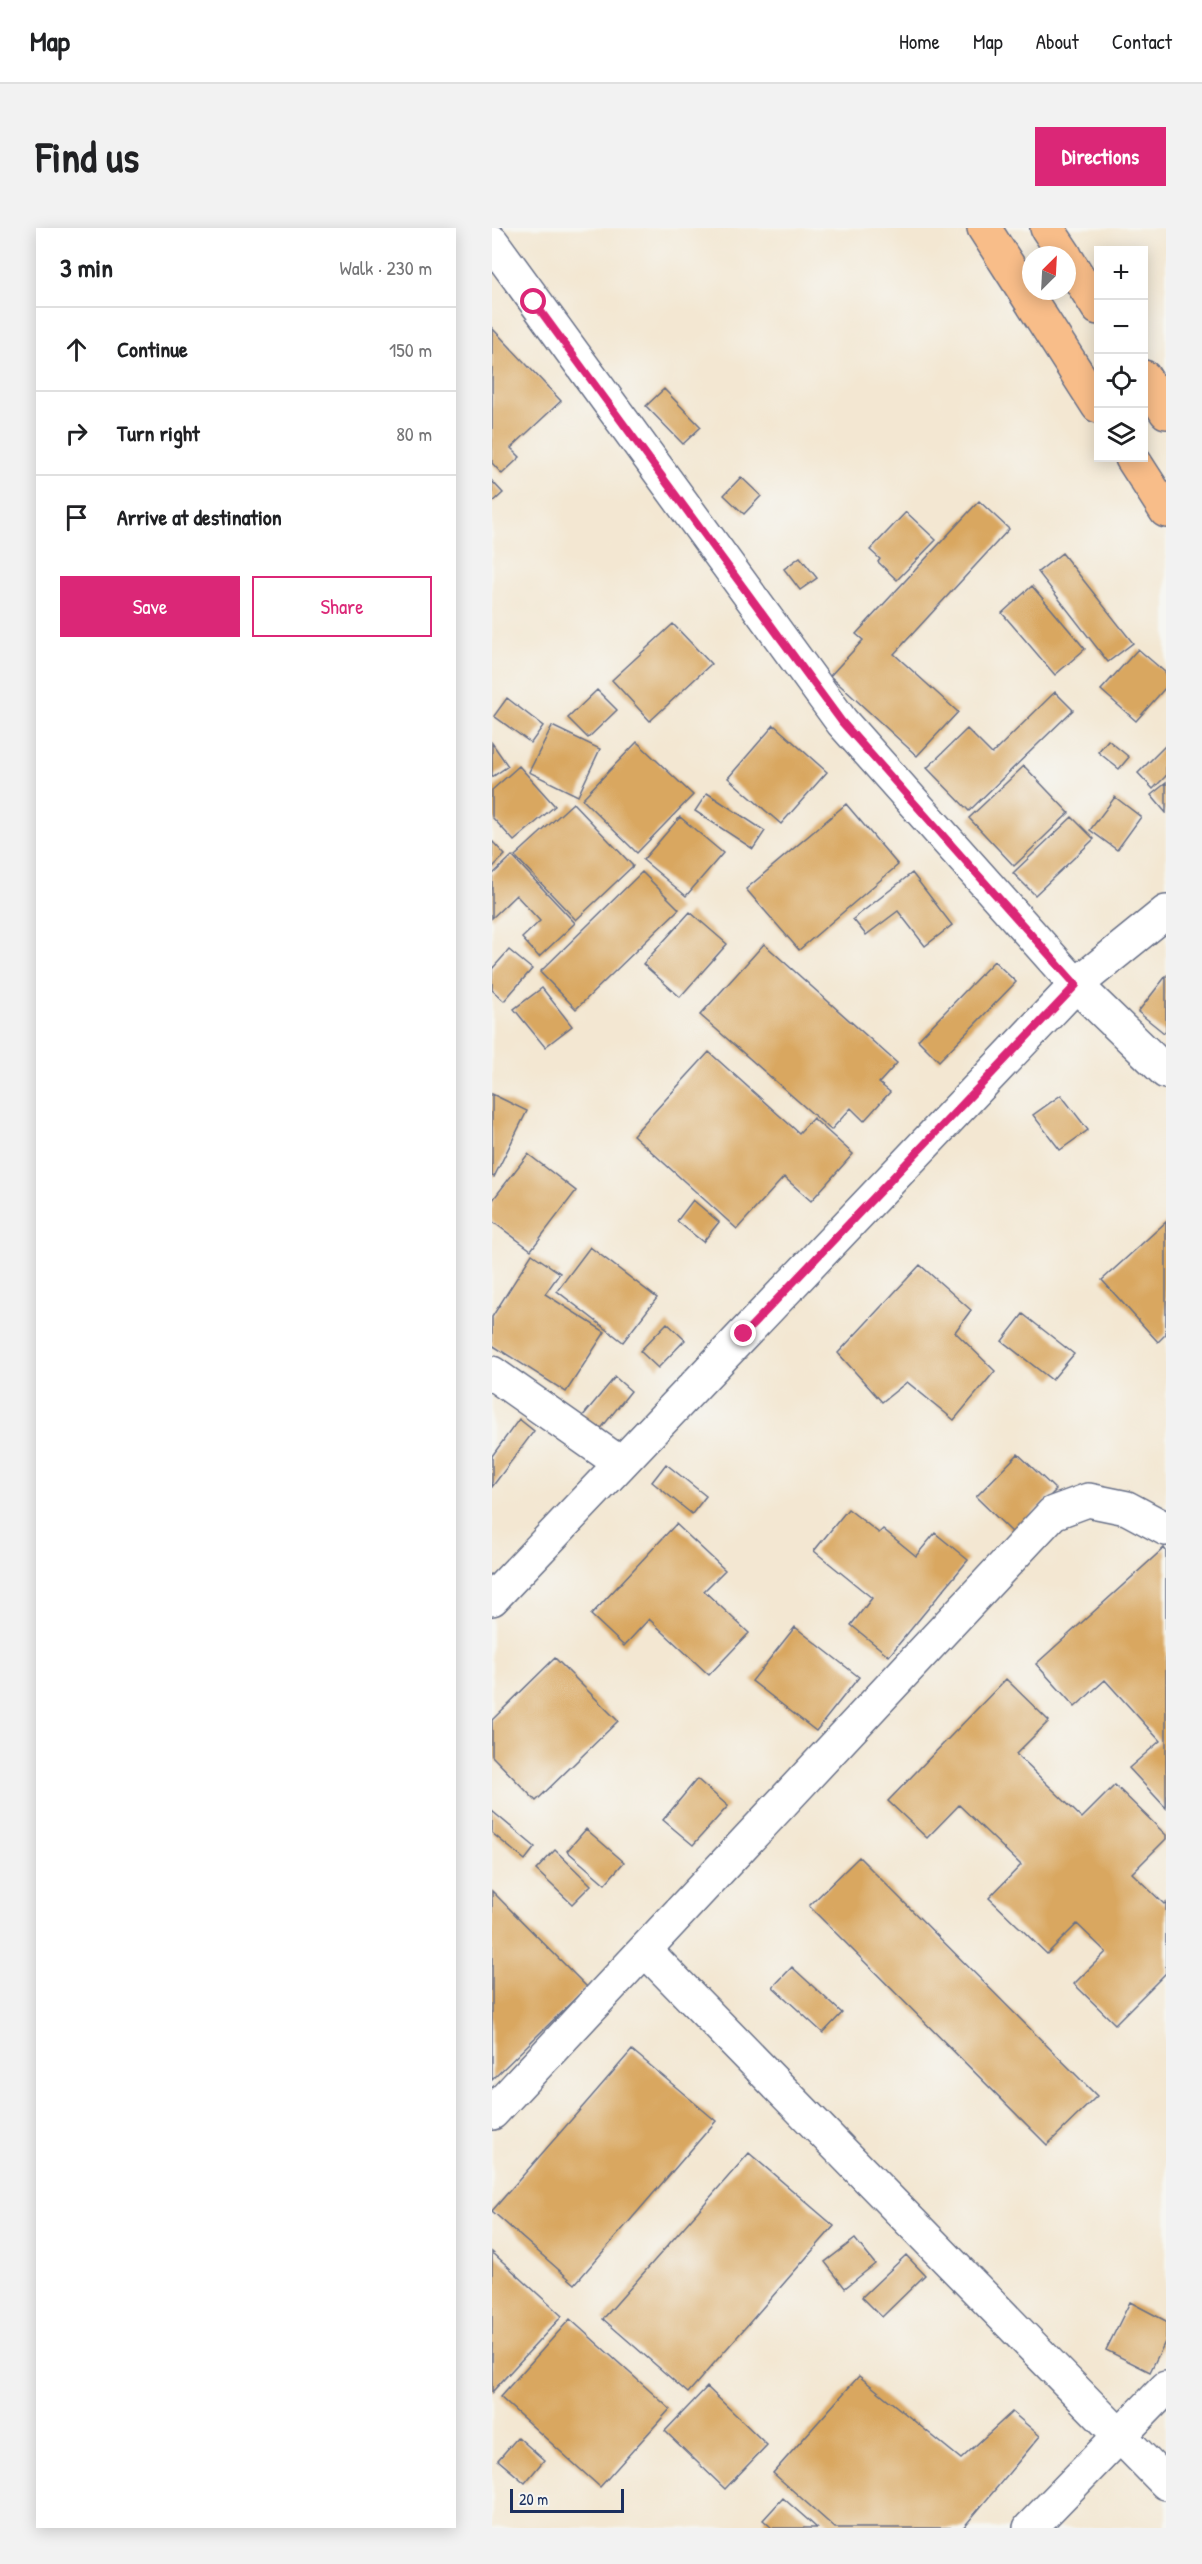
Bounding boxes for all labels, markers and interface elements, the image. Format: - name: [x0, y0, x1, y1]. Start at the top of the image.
- text: Map: [30, 22, 70, 60]
- text: Home: [899, 27, 940, 56]
- text: Map: [973, 27, 1003, 56]
- text: About: [1036, 27, 1079, 56]
- text: Contact: [1112, 27, 1172, 56]
- button: Directions: [1035, 127, 1166, 186]
- text: Find us: [36, 128, 139, 185]
- north arrow: [1022, 246, 1076, 300]
- map controls: [1094, 246, 1148, 462]
- button: +: [1094, 246, 1148, 300]
- text: 3 min: [60, 250, 113, 285]
- text: Walk · 230 m: [340, 254, 432, 281]
- route start: [520, 288, 546, 314]
- button: −: [1094, 300, 1148, 354]
- icon: ahead: [60, 333, 93, 366]
- text: Continue: [117, 334, 188, 364]
- text: 150 m: [389, 336, 432, 363]
- button: locate: [1094, 354, 1148, 408]
- button: layers: [1094, 408, 1148, 462]
- icon: right: [60, 417, 93, 450]
- text: Turn right: [117, 418, 200, 448]
- text: 80 m: [396, 420, 432, 447]
- icon: arrive: [60, 501, 93, 534]
- text: Arrive at destination: [117, 502, 282, 532]
- button: Save: [60, 576, 240, 637]
- button: Share: [252, 576, 432, 637]
- route end: [730, 1320, 756, 1346]
- scale bar: [510, 2486, 624, 2514]
- text: 20 m: [519, 2488, 548, 2510]

